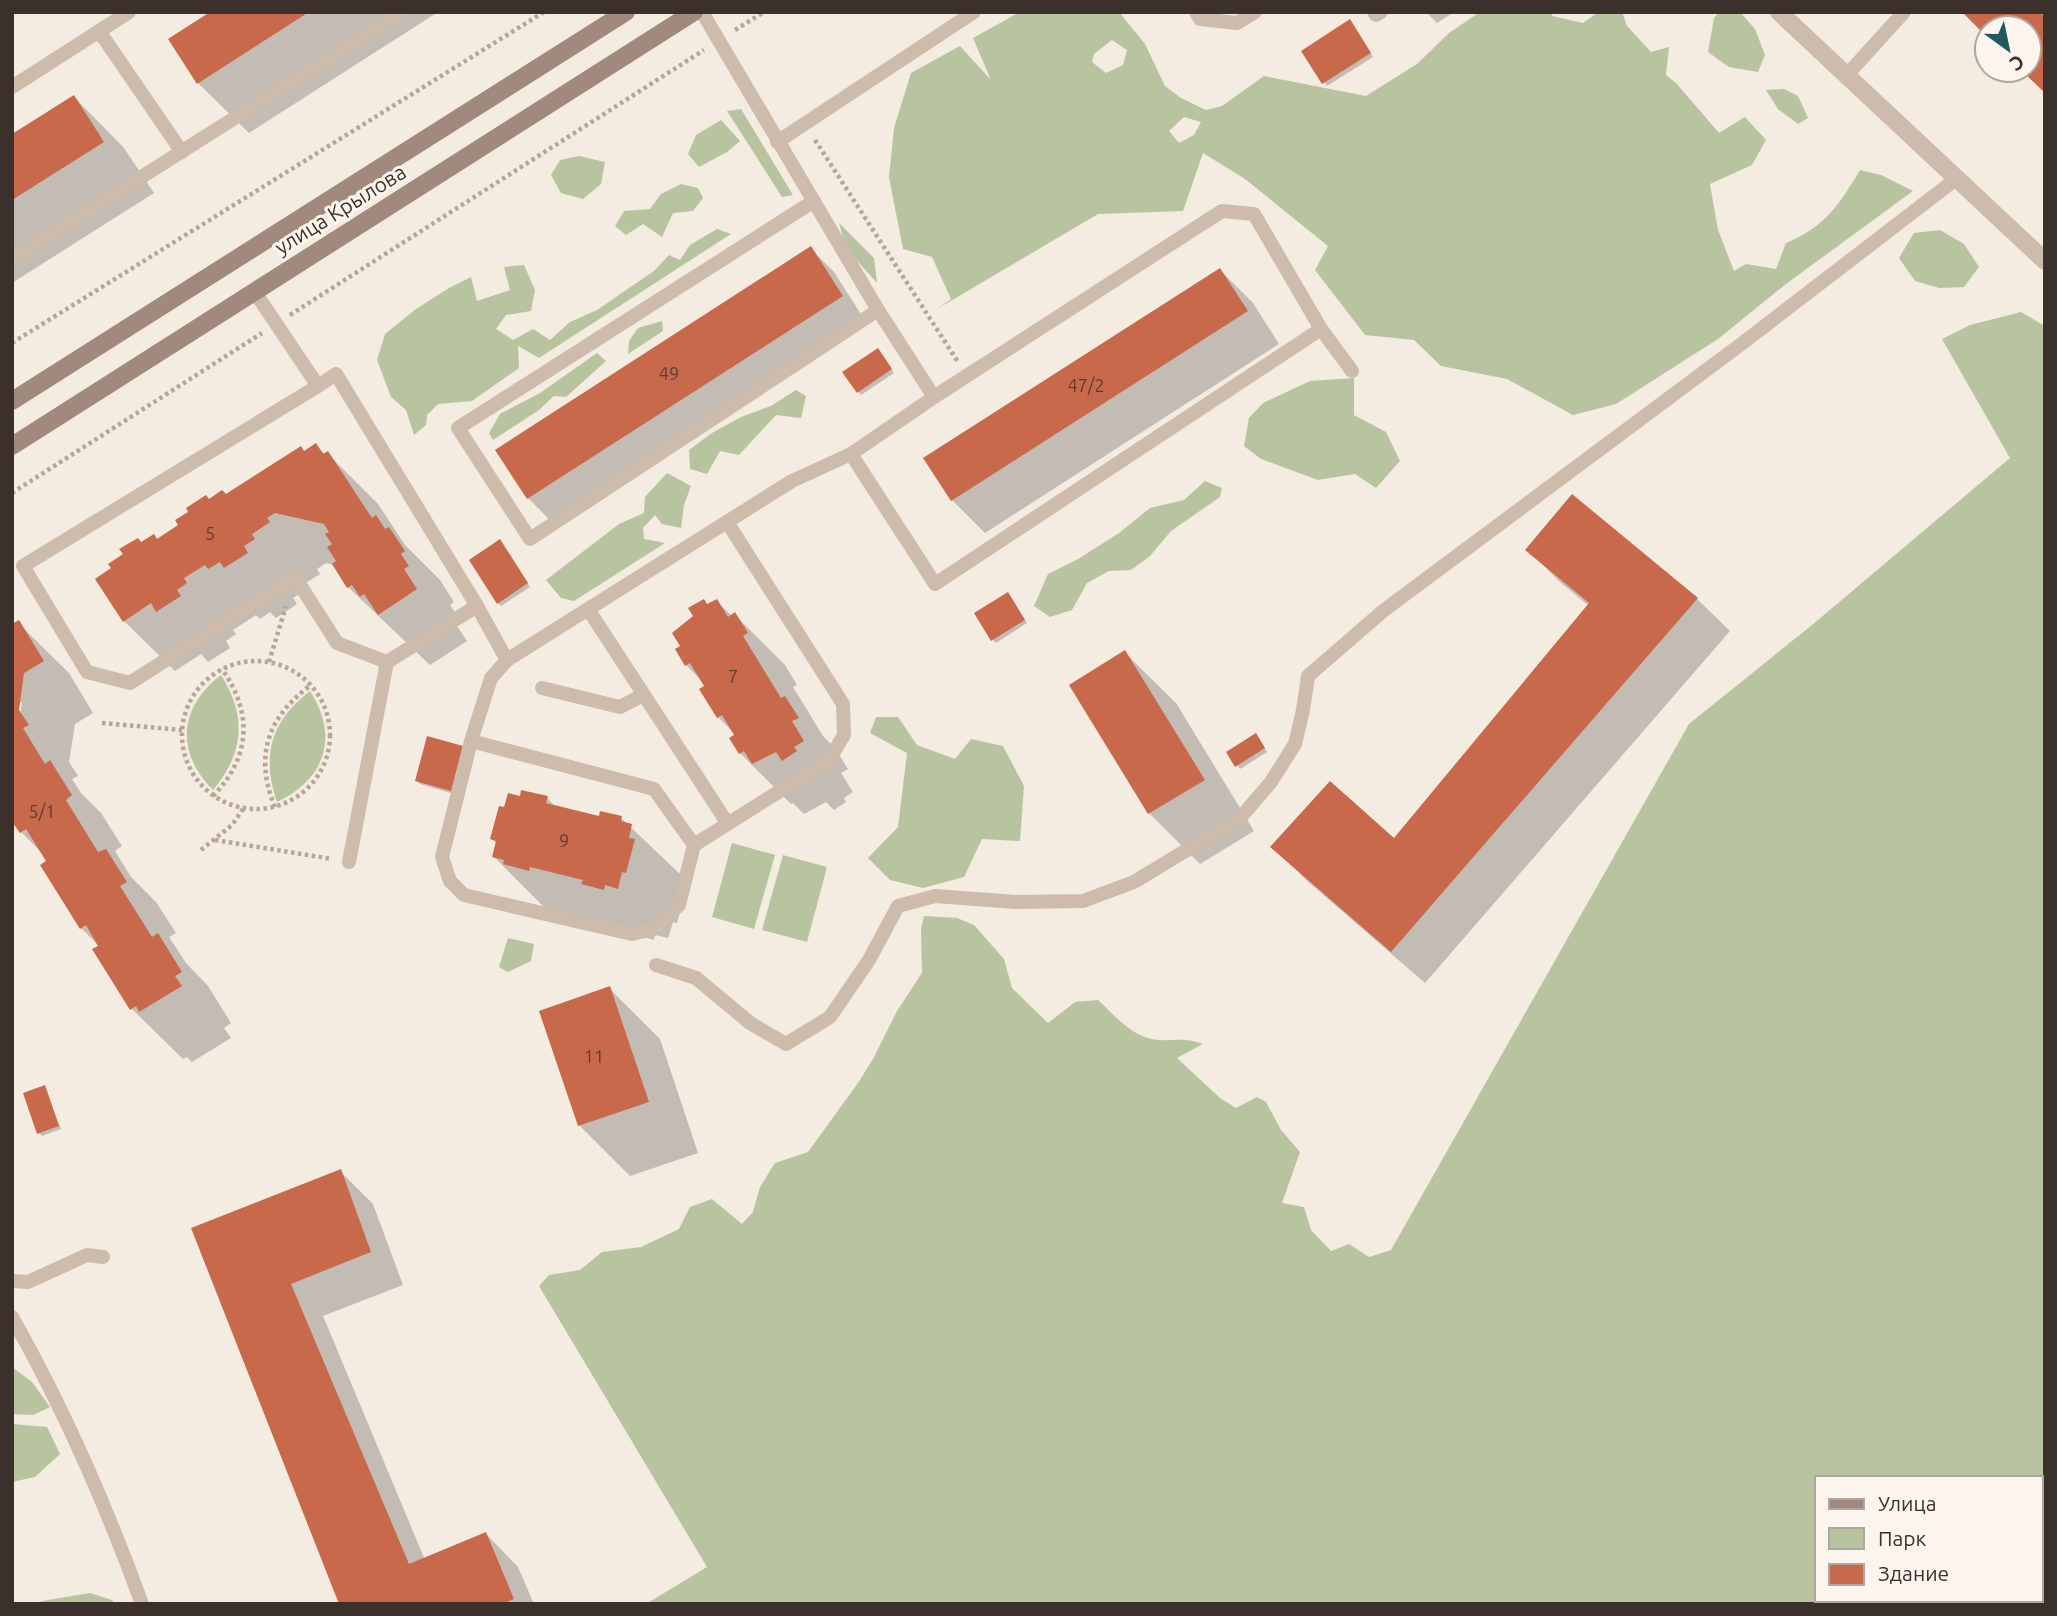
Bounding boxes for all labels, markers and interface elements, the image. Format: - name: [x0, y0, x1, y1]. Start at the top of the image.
- north arrow: [1973, 14, 2043, 84]
- text: С: [2006, 51, 2028, 76]
- street label: улица Крылова: [270, 159, 410, 259]
- house number: 49: [659, 363, 679, 383]
- house number: 47/2: [1067, 375, 1105, 395]
- house number: 5: [205, 523, 215, 543]
- house number: 7: [728, 666, 738, 686]
- house number: 5/1: [29, 801, 55, 821]
- house number: 9: [559, 830, 569, 850]
- house number: 11: [584, 1046, 604, 1066]
- legend: [1815, 1476, 2043, 1602]
- text: Улица: [1878, 1491, 1936, 1515]
- text: Парк: [1878, 1526, 1927, 1550]
- text: Здание: [1878, 1561, 1949, 1585]

